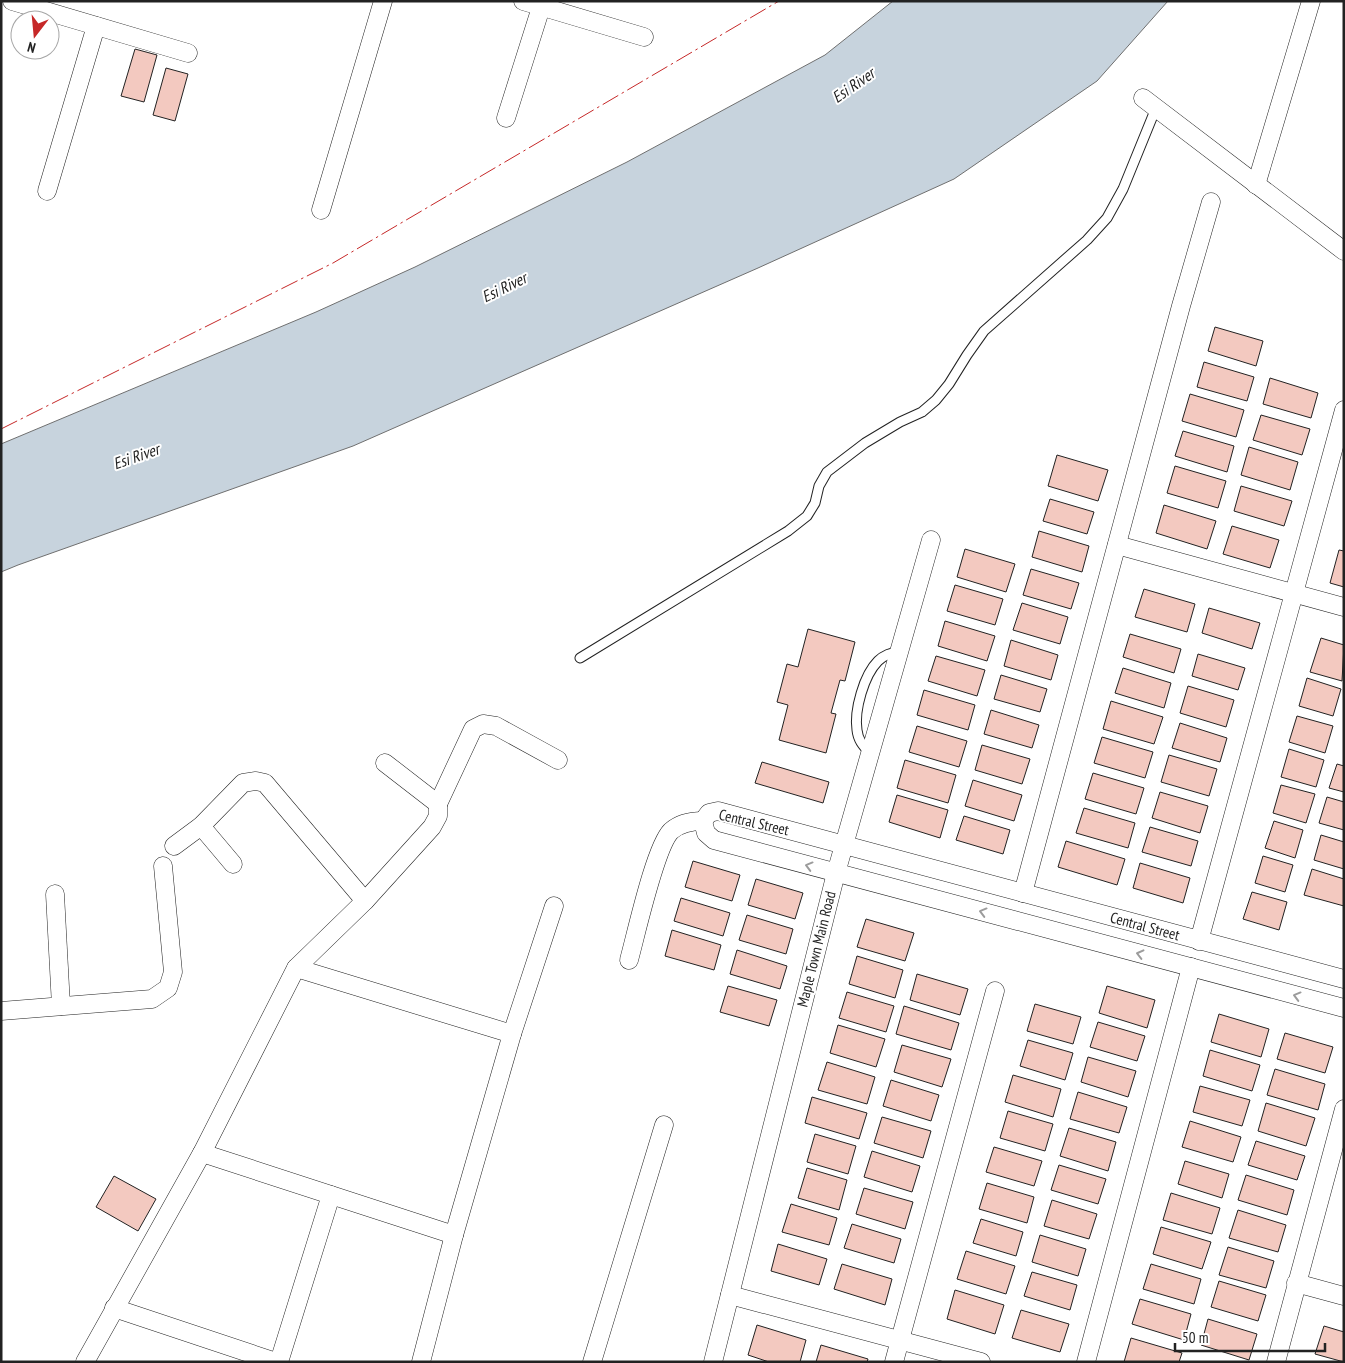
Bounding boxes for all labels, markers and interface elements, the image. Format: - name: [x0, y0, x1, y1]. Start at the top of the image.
- north arrow: [10, 10, 60, 60]
- text: N: [25, 38, 38, 57]
- water label: Esi River: [828, 62, 880, 107]
- water label: Esi River: [478, 266, 532, 306]
- water label: Esi River: [110, 438, 164, 473]
- street label: Central Street: [717, 805, 791, 839]
- one-way arrow: [805, 861, 813, 871]
- street label: Maple Town Main Road: [792, 889, 840, 1009]
- one-way arrow: [979, 908, 987, 918]
- street label: Central Street: [1108, 908, 1182, 944]
- one-way arrow: [1135, 949, 1144, 960]
- one-way arrow: [1293, 991, 1301, 1001]
- scale bar: [1175, 1320, 1325, 1352]
- text: 50 m: [1182, 1328, 1208, 1347]

